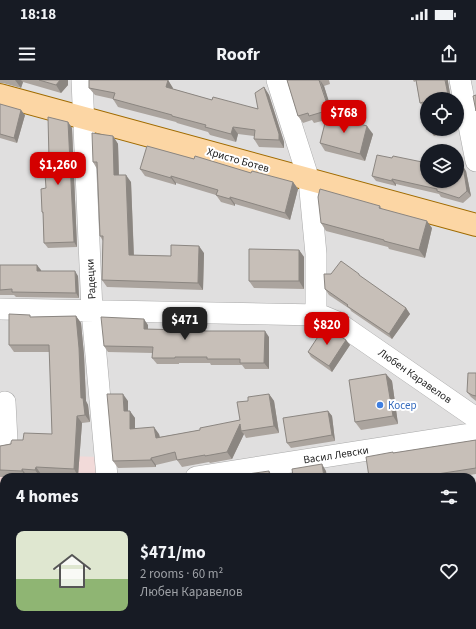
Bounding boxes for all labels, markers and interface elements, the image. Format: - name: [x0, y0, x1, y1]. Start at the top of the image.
- text: 18:18: [20, 4, 56, 25]
- text: Roofr: [216, 42, 260, 67]
- icon: menu: [16, 43, 38, 65]
- icon: share: [438, 43, 460, 65]
- map controls: [420, 92, 464, 188]
- button: locate: [420, 92, 464, 136]
- pin: $768: [320, 100, 368, 134]
- text: $768: [330, 104, 358, 122]
- street label: Христо Ботев: [205, 144, 271, 176]
- button: layers: [420, 144, 464, 188]
- pin: $1,260: [25, 152, 91, 186]
- text: $1,260: [39, 156, 77, 174]
- street label: Радецки: [82, 258, 100, 300]
- pin: $471: [161, 307, 209, 341]
- text: $471: [171, 311, 199, 329]
- pin: $820: [303, 312, 351, 346]
- text: $820: [313, 316, 341, 334]
- street label: Любен Каравелов: [375, 345, 455, 407]
- place label: Косер: [388, 398, 417, 413]
- marker: Косер: [375, 400, 385, 410]
- street label: Васил Левски: [302, 442, 370, 468]
- text: 4 homes: [16, 485, 78, 509]
- icon: filters: [438, 486, 460, 508]
- text: $471/mo: [140, 541, 206, 565]
- icon: home: [48, 547, 96, 595]
- icon: heart: [438, 560, 460, 582]
- text: 2 rooms · 60 m²: [140, 565, 223, 583]
- text: Любен Каравелов: [140, 583, 242, 601]

